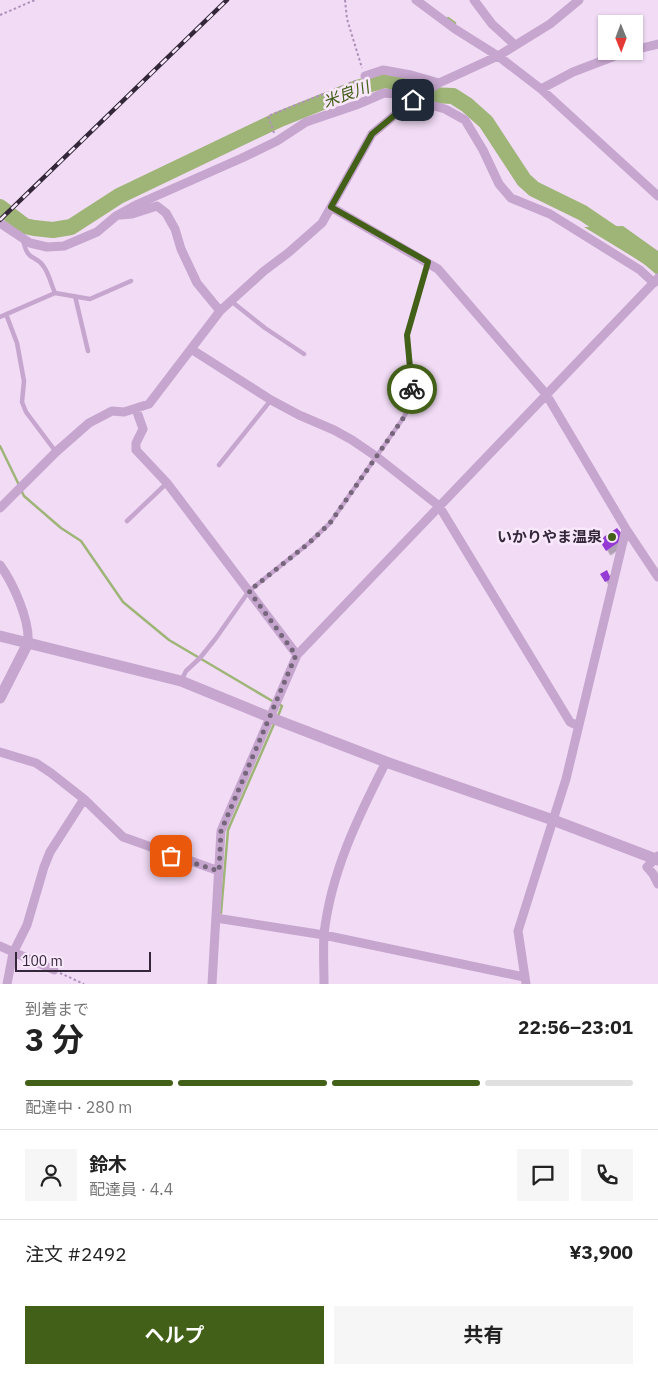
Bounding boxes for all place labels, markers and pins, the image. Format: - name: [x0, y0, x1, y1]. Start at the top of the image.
- pin: [392, 79, 434, 121]
- place label: いかりやま温泉: [497, 527, 602, 546]
- marker: いかりやま温泉: [606, 531, 618, 543]
- pin: [150, 835, 192, 877]

